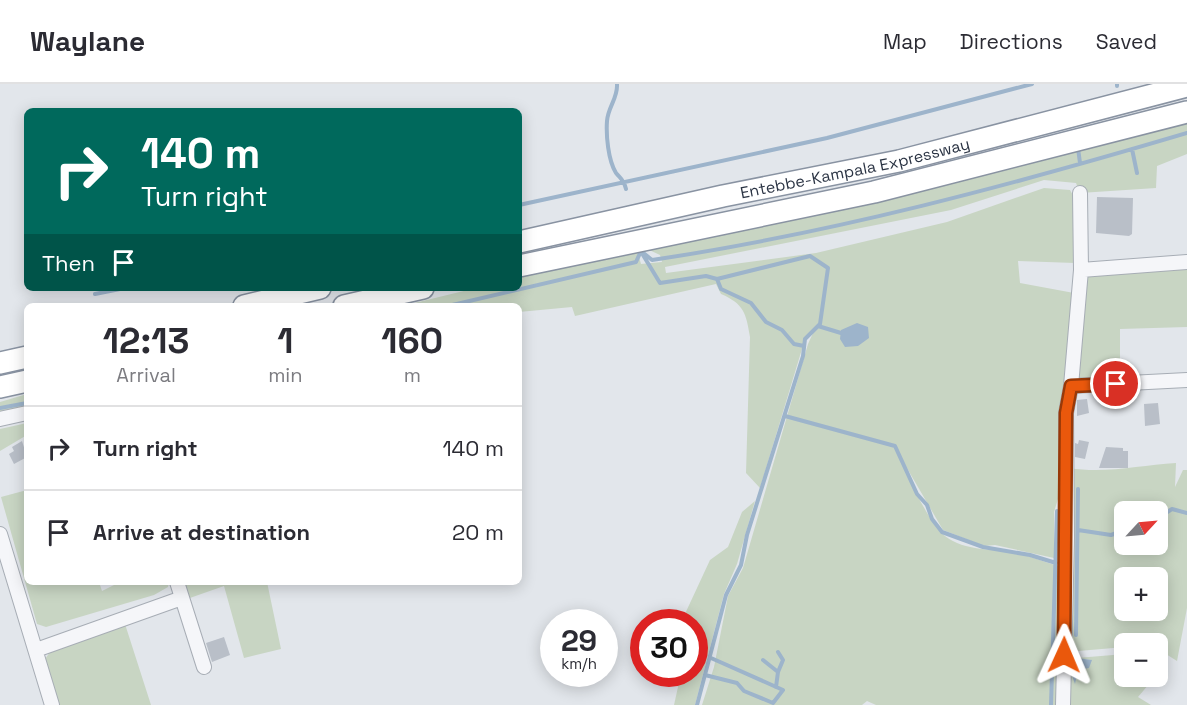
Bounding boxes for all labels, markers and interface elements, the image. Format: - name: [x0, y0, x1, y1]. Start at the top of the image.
- text: Waylane: [30, 23, 145, 59]
- text: Map: [883, 28, 927, 55]
- text: Directions: [960, 28, 1063, 55]
- text: Saved: [1096, 28, 1157, 55]
- text: 140 m: [141, 127, 260, 180]
- icon: right: [42, 132, 120, 210]
- street label: Entebbe-Kampala Expressway: [738, 133, 972, 203]
- text: Turn right: [141, 179, 268, 214]
- icon: arrive: [107, 246, 140, 279]
- text: Then: [42, 249, 95, 277]
- text: 12:13: [103, 318, 189, 364]
- text: 1: [277, 318, 293, 364]
- text: 160: [381, 318, 443, 364]
- pin: [1090, 358, 1141, 409]
- text: Arrival: [116, 362, 176, 388]
- text: min: [268, 362, 303, 388]
- text: m: [404, 362, 421, 388]
- icon: arrive: [1099, 367, 1132, 400]
- icon: right: [42, 432, 75, 465]
- text: Turn right: [93, 434, 198, 462]
- text: 140 m: [442, 434, 504, 462]
- north arrow: [1114, 501, 1168, 555]
- map controls: [1114, 501, 1168, 687]
- icon: arrive: [42, 516, 75, 549]
- text: Arrive at destination: [93, 518, 310, 546]
- text: 20 m: [452, 518, 504, 546]
- button: +: [1114, 567, 1168, 621]
- speed limit sign: 30: [630, 609, 708, 687]
- text: 29: [561, 621, 597, 660]
- position arrow: [1032, 623, 1096, 687]
- button: −: [1114, 633, 1168, 687]
- text: km/h: [561, 654, 597, 673]

